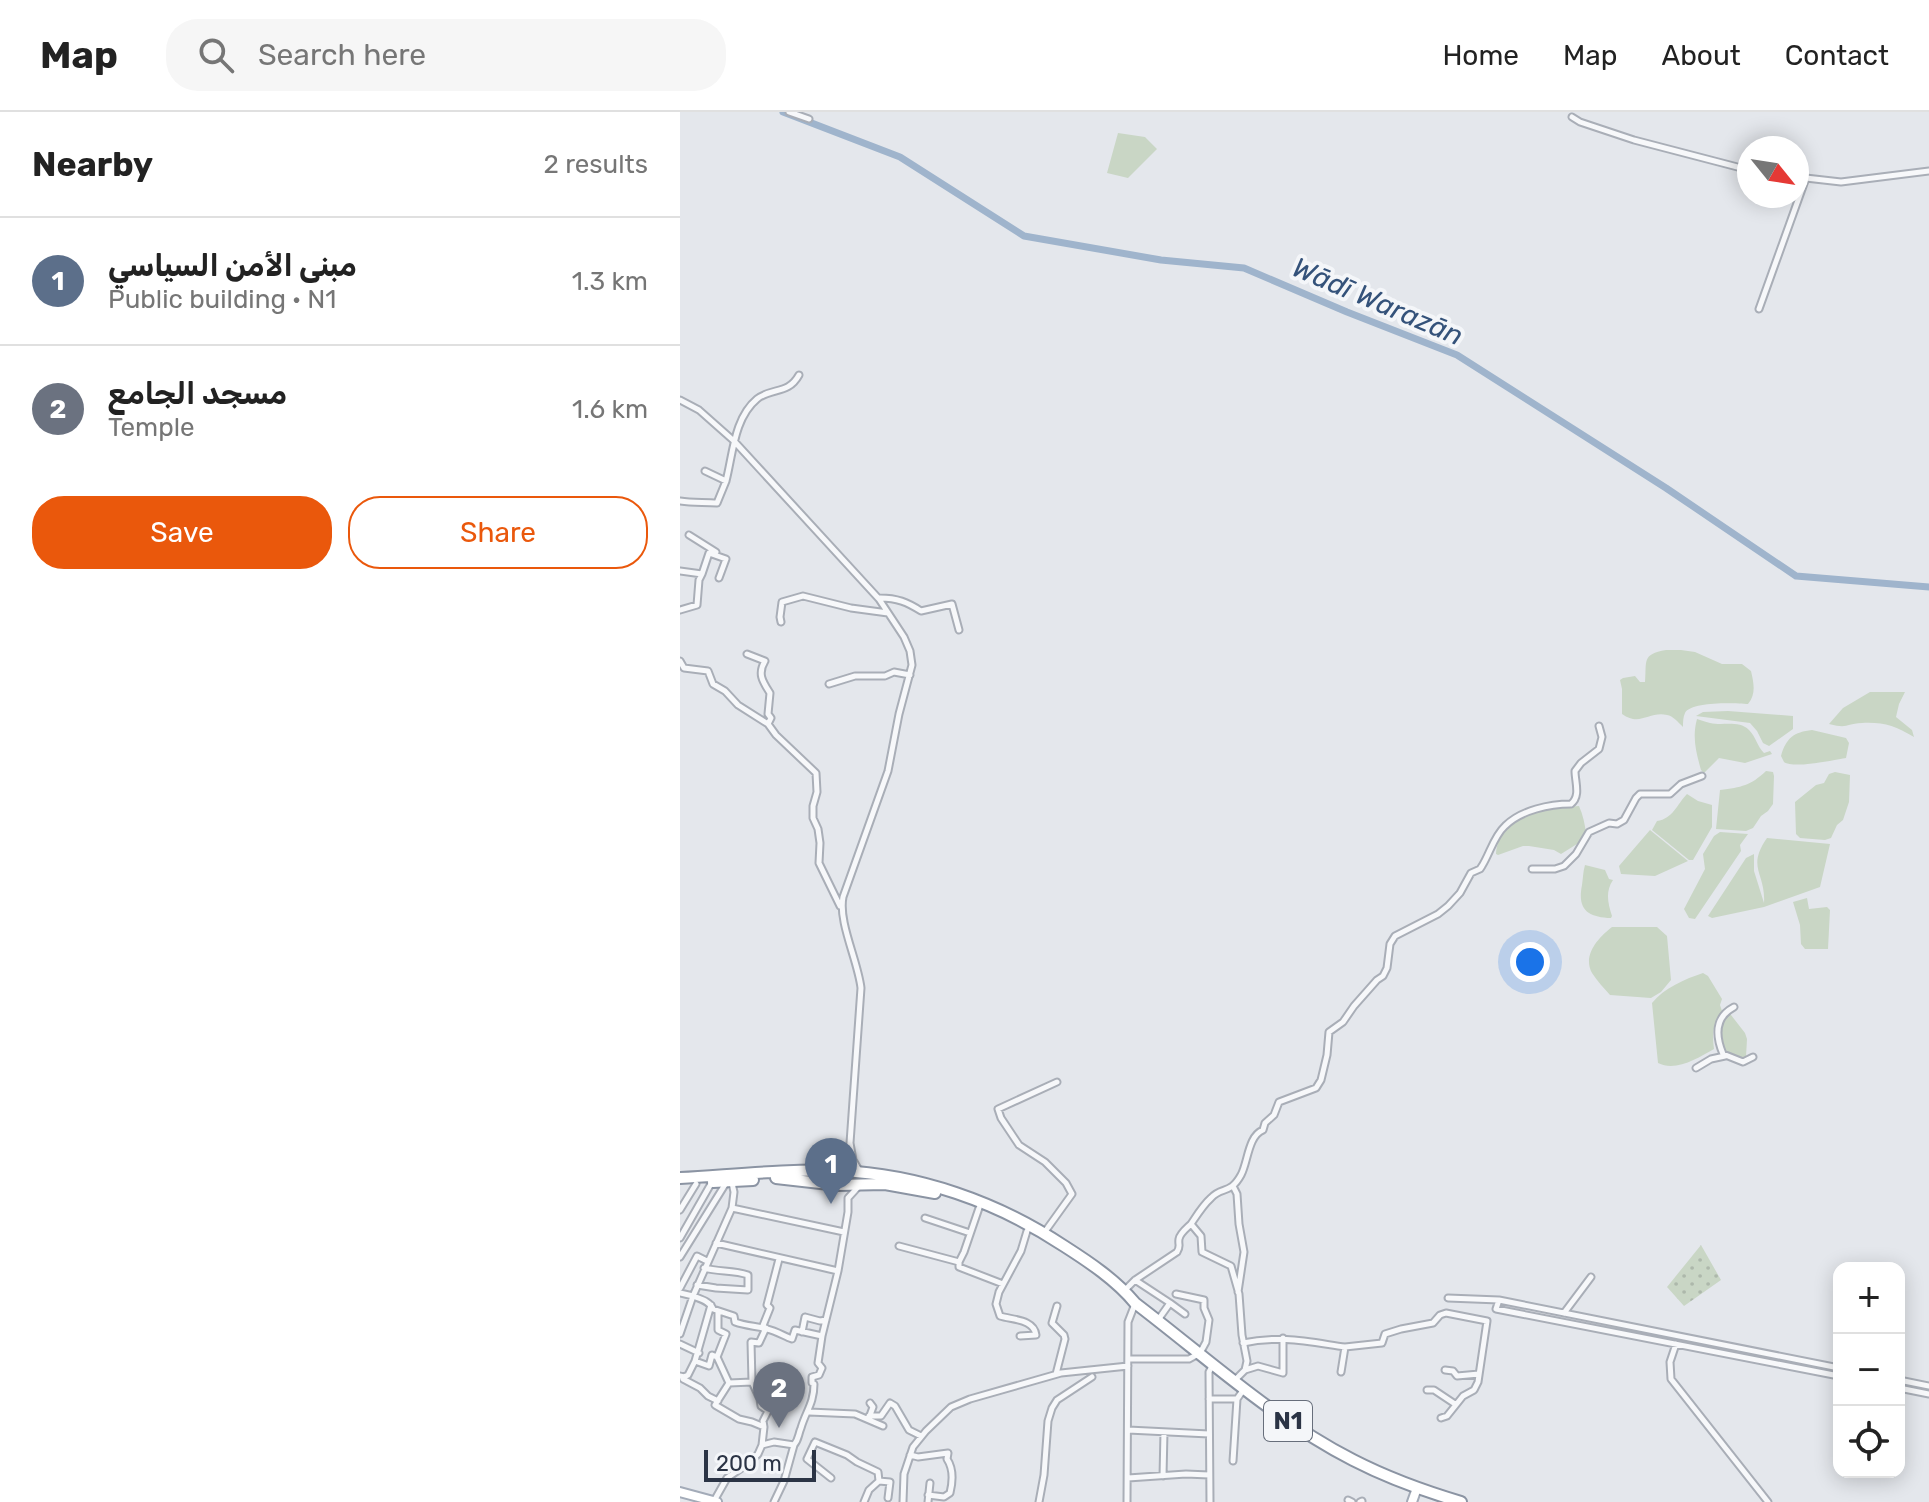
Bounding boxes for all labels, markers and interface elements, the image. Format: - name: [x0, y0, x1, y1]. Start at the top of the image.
- search box: [166, 19, 726, 91]
- text: Map: [40, 32, 118, 78]
- icon: search: [194, 33, 238, 77]
- text: Search here: [258, 37, 426, 73]
- text: Home: [1442, 39, 1519, 72]
- text: Map: [1563, 39, 1617, 72]
- text: About: [1661, 39, 1741, 72]
- text: Contact: [1785, 39, 1889, 72]
- north arrow: [1737, 136, 1809, 208]
- text: Nearby: [32, 144, 153, 185]
- text: 2 results: [544, 149, 648, 180]
- text: مبنى الأمن السياسي: [108, 248, 357, 284]
- water label: Wādī Warazān: [1287, 251, 1468, 352]
- text: 1: [52, 266, 64, 297]
- text: 1.3 km: [572, 266, 648, 297]
- text: Public building · N1: [108, 284, 336, 315]
- text: مسجد الجامع: [108, 376, 287, 412]
- text: 2: [50, 394, 66, 425]
- text: 1.6 km: [572, 394, 648, 425]
- text: Temple: [108, 412, 195, 443]
- button: Save: [32, 496, 332, 569]
- button: Share: [348, 496, 648, 569]
- your location: [1510, 942, 1550, 982]
- pin: 1: [805, 1138, 857, 1204]
- map controls: [1833, 1262, 1905, 1478]
- button: +: [1833, 1262, 1905, 1334]
- button: −: [1833, 1334, 1905, 1406]
- pin: 2: [753, 1362, 805, 1428]
- road number: N1: [1264, 1401, 1312, 1441]
- button: locate: [1833, 1406, 1905, 1478]
- scale bar: [704, 1446, 816, 1482]
- text: 200 m: [716, 1450, 782, 1477]

